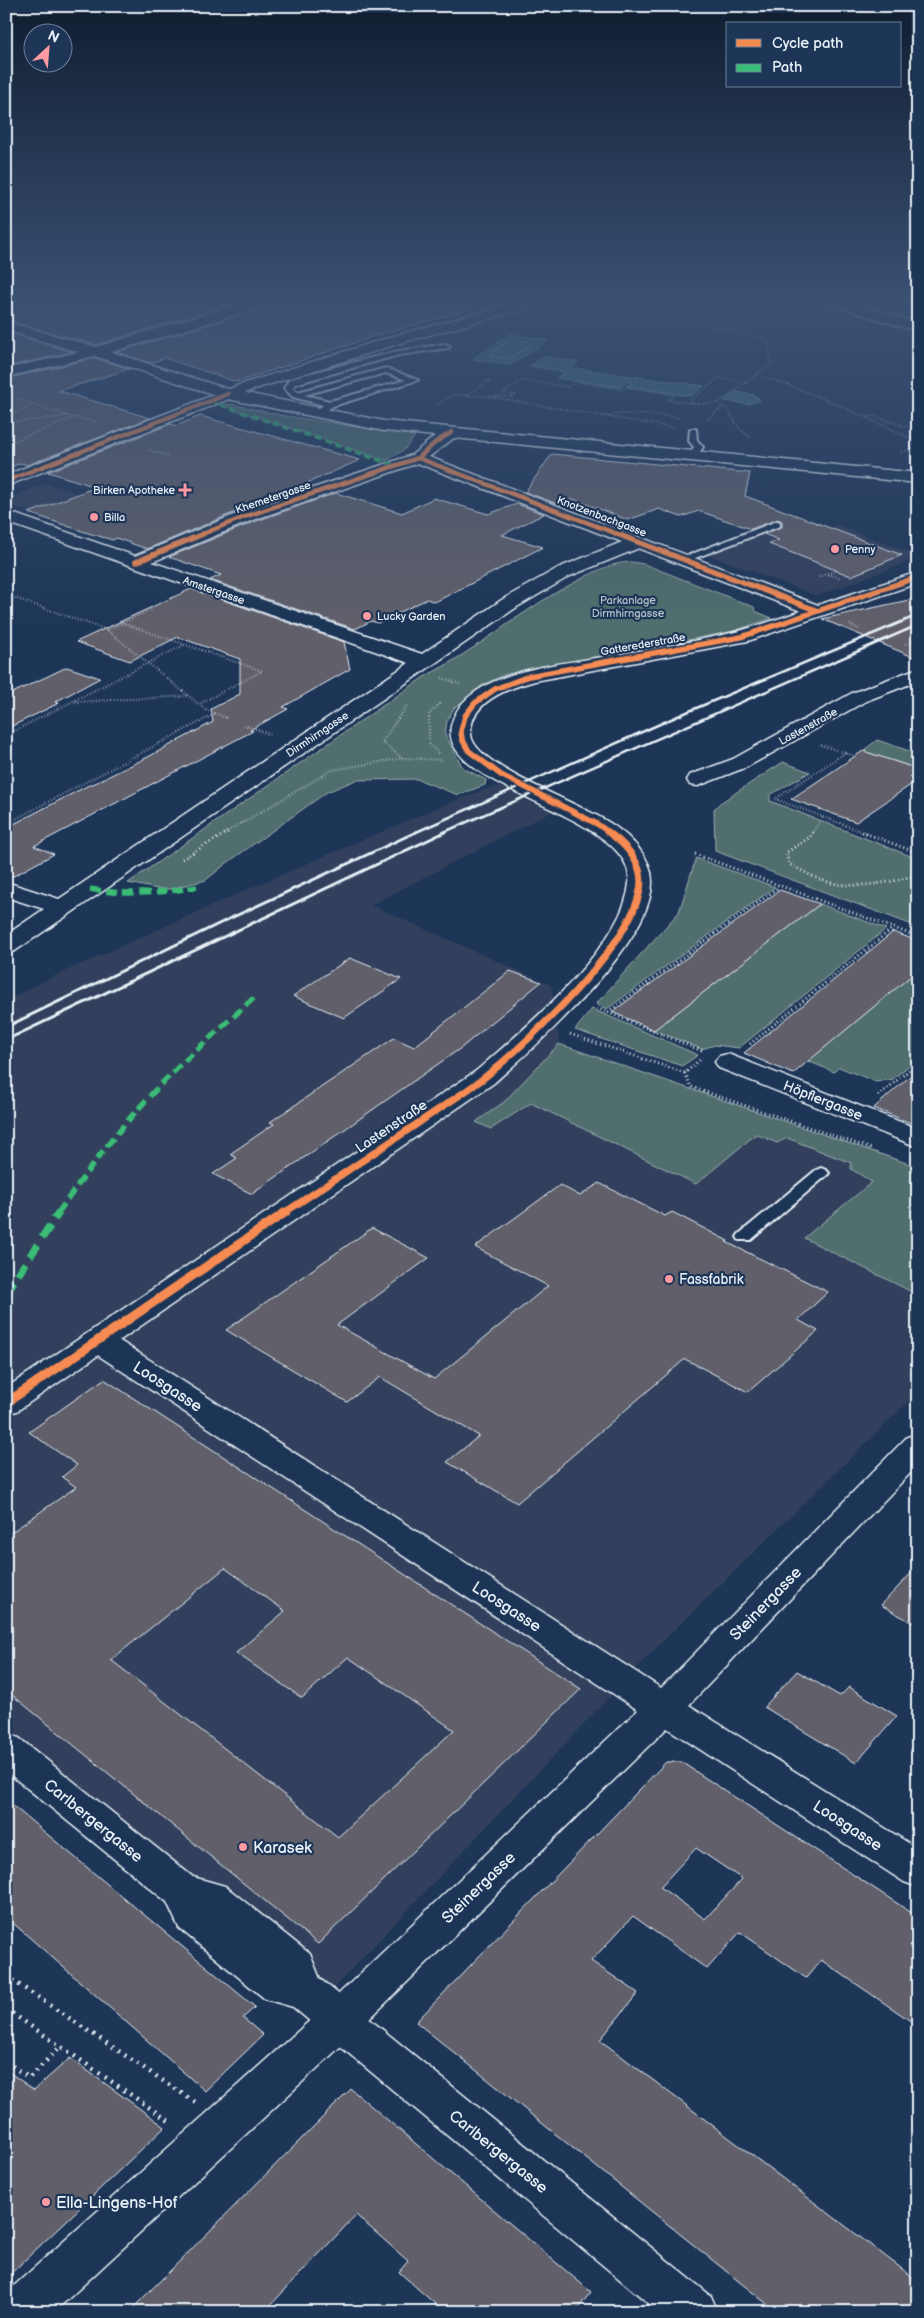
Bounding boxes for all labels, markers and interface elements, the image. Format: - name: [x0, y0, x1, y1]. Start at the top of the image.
- north arrow: [22, 22, 72, 72]
- legend: [726, 22, 902, 88]
- text: N: [45, 27, 62, 47]
- text: Cycle path: [772, 34, 843, 53]
- text: Path: [772, 58, 802, 77]
- street label: Khemetergasse: [234, 478, 313, 516]
- place label: Birken Apotheke: [93, 484, 175, 497]
- marker: Birken Apotheke: [179, 484, 191, 496]
- street label: Knotzenbachgasse: [555, 493, 649, 540]
- marker: Billa: [88, 511, 100, 523]
- place label: Billa: [104, 511, 125, 524]
- marker: Penny: [829, 543, 841, 555]
- place label: Penny: [845, 543, 875, 556]
- street label: Amstergasse: [181, 574, 247, 607]
- park label: Parkanlage Dirmhirngasse: [592, 594, 665, 620]
- marker: Lucky Garden: [361, 610, 373, 622]
- place label: Lucky Garden: [377, 610, 445, 623]
- street label: Gatterederstraße: [600, 631, 687, 658]
- street label: Lastenstraße: [777, 705, 840, 748]
- street label: Dirmhirngasse: [284, 708, 351, 760]
- street label: Höpflergasse: [781, 1077, 865, 1124]
- street label: Lastenstraße: [352, 1096, 430, 1157]
- place label: Fassfabrik: [679, 1271, 744, 1288]
- marker: Fassfabrik: [663, 1273, 675, 1285]
- street label: Loosgasse: [129, 1358, 206, 1417]
- street label: Steinergasse: [726, 1563, 806, 1645]
- street label: Loosgasse: [468, 1578, 545, 1637]
- street label: Carlbergergasse: [40, 1776, 147, 1867]
- street label: Loosgasse: [809, 1797, 886, 1856]
- place label: Karasek: [253, 1839, 312, 1858]
- marker: Karasek: [237, 1841, 249, 1853]
- street label: Steinergasse: [438, 1848, 520, 1928]
- street label: Carlbergergasse: [445, 2107, 552, 2198]
- place label: Ella-Lingens-Hof: [56, 2194, 178, 2213]
- marker: Ella-Lingens-Hof: [40, 2196, 52, 2208]

